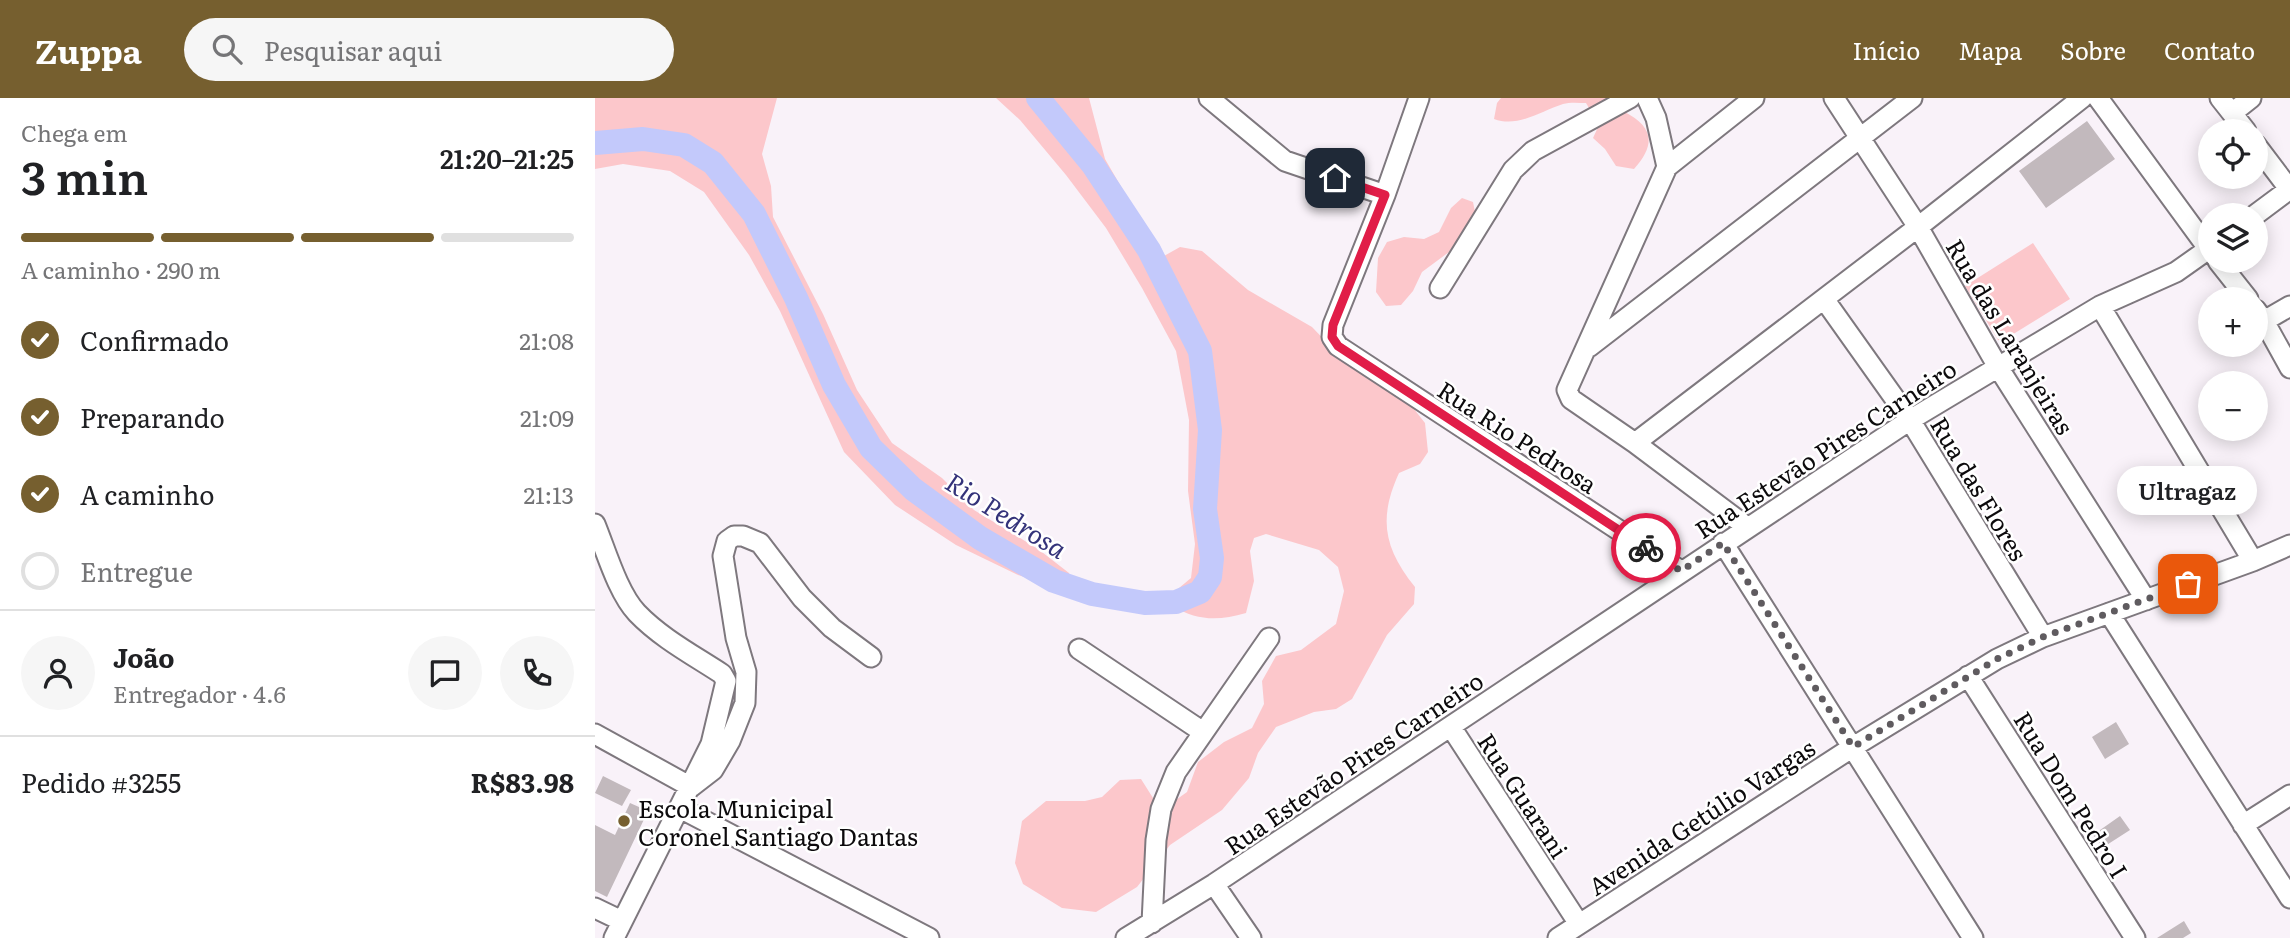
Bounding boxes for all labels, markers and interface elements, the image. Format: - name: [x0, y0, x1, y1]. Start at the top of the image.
- search box: [184, 18, 674, 81]
- text: Zuppa: [35, 25, 142, 74]
- icon: search: [208, 30, 246, 68]
- text: Pesquisar aqui: [264, 30, 442, 69]
- text: Início: [1853, 32, 1920, 67]
- text: Mapa: [1958, 32, 2022, 67]
- text: Sobre: [2060, 32, 2126, 67]
- text: Contato: [2164, 32, 2255, 67]
- text: Chega em: [21, 115, 128, 149]
- map controls: [2198, 119, 2268, 441]
- button: locate: [2198, 119, 2268, 189]
- text: 21:20–21:25: [440, 138, 574, 177]
- text: 3 min: [21, 141, 148, 209]
- pin: [1305, 148, 1365, 208]
- icon: home: [1316, 159, 1354, 197]
- button: layers: [2198, 203, 2268, 273]
- street label: Rua das Laranjeiras: [1939, 232, 2083, 441]
- text: A caminho · 290 m: [21, 252, 221, 286]
- button: +: [2198, 287, 2268, 357]
- text: Confirmado: [80, 320, 229, 359]
- icon: check: [21, 321, 59, 359]
- text: 21:08: [519, 323, 574, 357]
- street label: Rua Estevão Pires Carneiro: [1687, 350, 1963, 546]
- street label: Rua Rio Pedrosa: [1431, 371, 1605, 501]
- button: −: [2198, 371, 2268, 441]
- text: Preparando: [80, 397, 225, 436]
- icon: check: [21, 398, 59, 436]
- text: 21:09: [520, 400, 574, 434]
- street label: Rua das Flores: [1923, 409, 2037, 567]
- water label: Rio Pedrosa: [939, 461, 1075, 567]
- callout: Ultragaz: [2118, 465, 2258, 514]
- text: Ultragaz: [2138, 473, 2236, 507]
- text: A caminho: [80, 474, 214, 513]
- icon: check: [21, 475, 59, 513]
- text: 21:13: [523, 477, 574, 511]
- courier: [1611, 513, 1681, 583]
- icon: bike: [1627, 529, 1665, 567]
- text: Entregue: [80, 551, 193, 590]
- pin: [2158, 554, 2218, 614]
- icon: bag: [2169, 565, 2207, 603]
- button: person: [21, 636, 95, 710]
- button: chat: [408, 636, 482, 710]
- button: phone: [500, 636, 574, 710]
- text: João: [113, 637, 175, 676]
- street label: Rua Estevão Pires Carneiro: [1217, 662, 1489, 862]
- text: Entregador · 4.6: [113, 676, 286, 710]
- street label: Rua Dom Pedro I: [2007, 704, 2137, 884]
- street label: Rua Guarani: [1470, 725, 1578, 865]
- street label: Avenida Getúlio Vargas: [1581, 729, 1821, 903]
- text: Pedido #3255: [21, 762, 181, 801]
- text: R$83.98: [471, 762, 574, 801]
- place label: Escola Municipal Coronel Santiago Dantas: [638, 790, 918, 853]
- marker: Escola Municipal Coronel Santiago Dantas: [616, 813, 632, 829]

